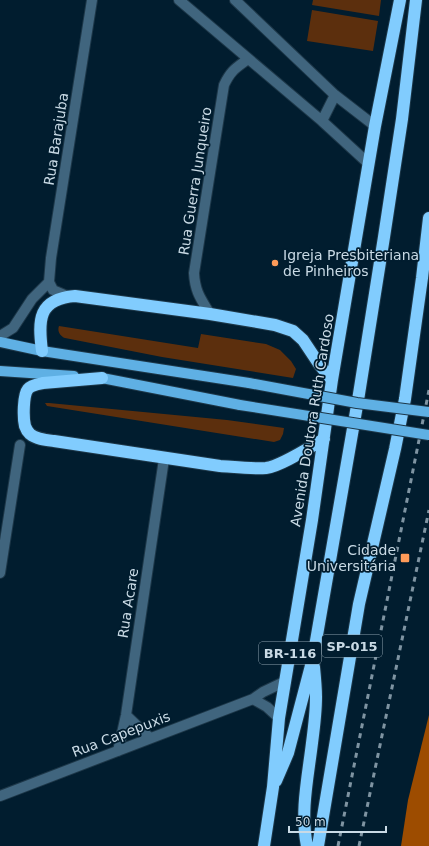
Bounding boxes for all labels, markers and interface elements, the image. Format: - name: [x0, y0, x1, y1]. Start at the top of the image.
- street label: Rua Barajuba: [41, 91, 71, 187]
- street label: Rua Guerra Junqueiro: [175, 106, 215, 256]
- place label: Igreja Presbiteriana de Pinheiros: [283, 247, 419, 279]
- marker: Igreja Presbiteriana de Pinheiros: [270, 258, 280, 268]
- street label: Avenida Doutora Ruth Cardoso: [287, 312, 337, 528]
- place label: Cidade Universitária: [307, 542, 396, 574]
- marker: Cidade Universitária: [399, 552, 411, 564]
- street label: Rua Acare: [115, 567, 141, 639]
- road number: SP-015: [322, 635, 382, 657]
- road number: BR-116: [259, 642, 321, 664]
- street label: Rua Capepuxis: [70, 708, 172, 760]
- scale bar: [289, 808, 386, 834]
- text: 50 m: [295, 815, 326, 829]

